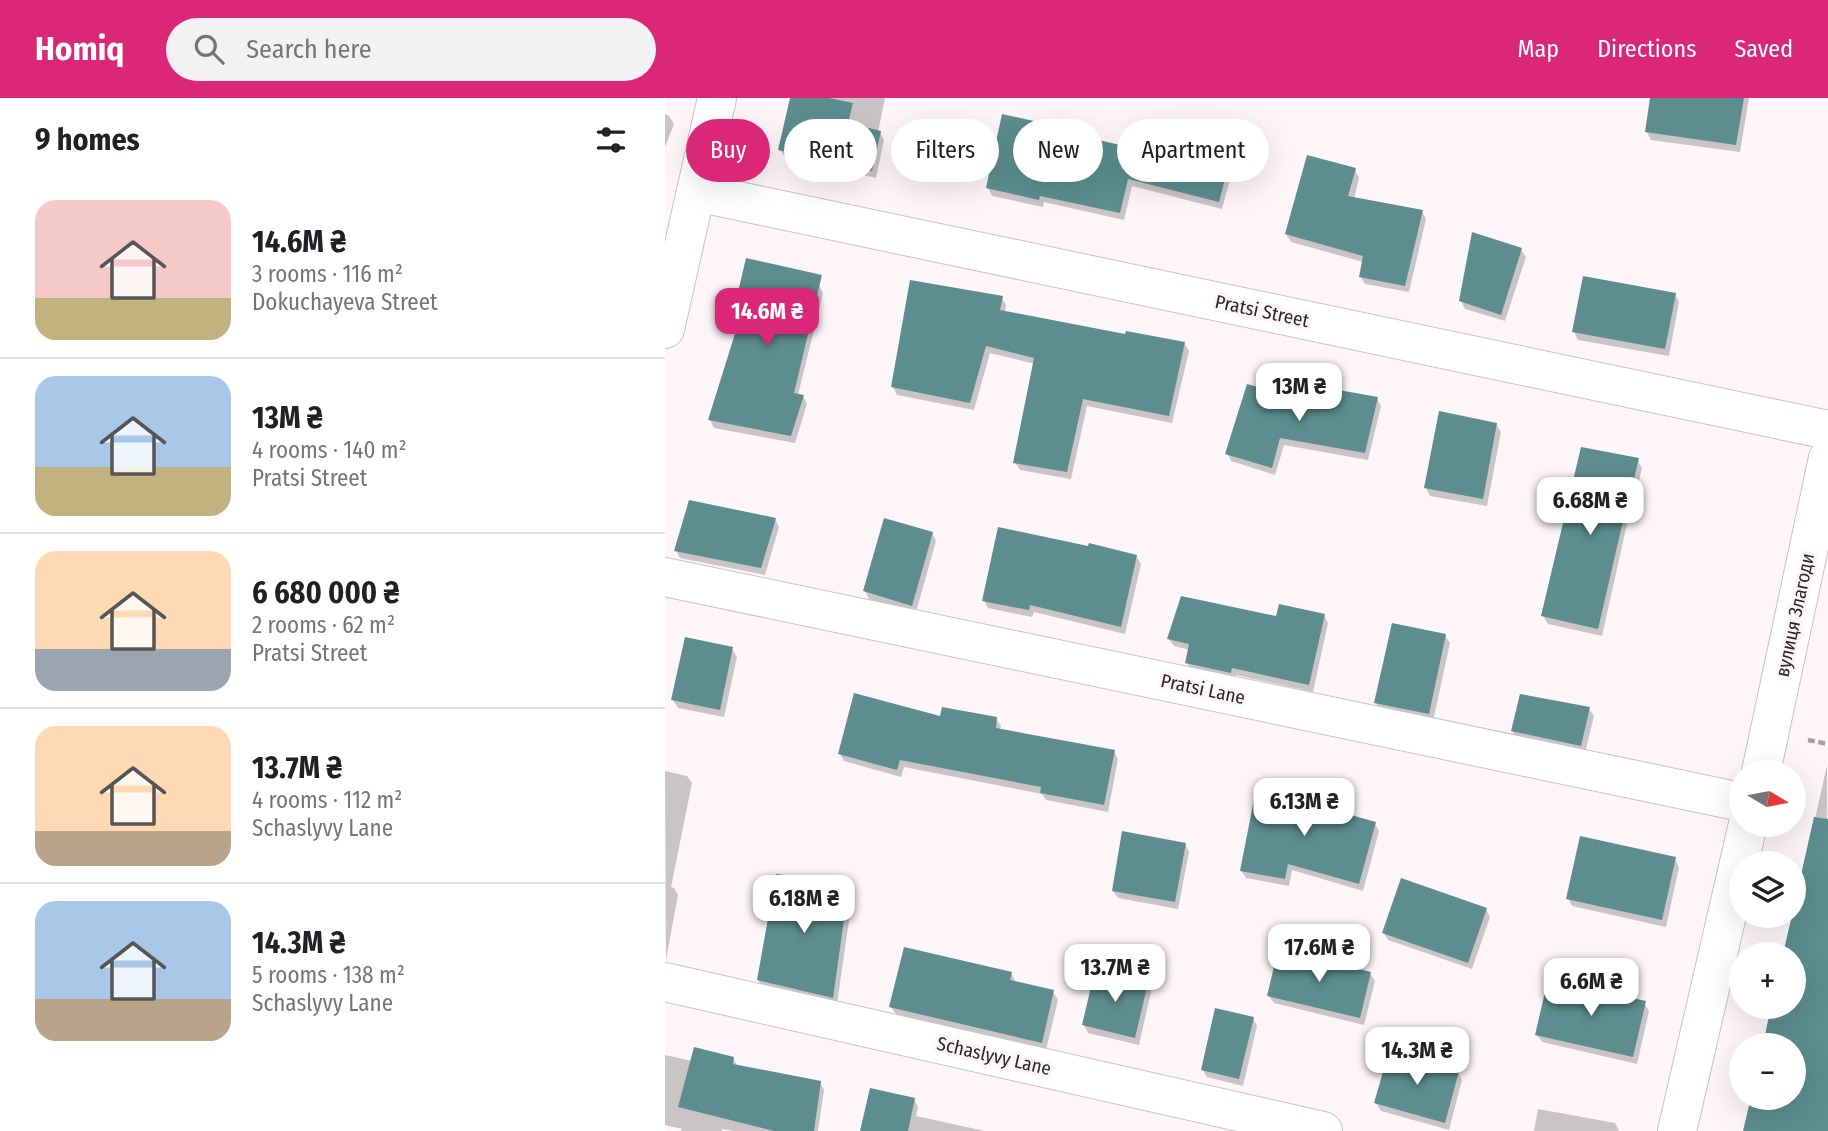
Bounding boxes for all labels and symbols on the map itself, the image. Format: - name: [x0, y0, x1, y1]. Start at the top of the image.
- pin: 14.6M ₴: [702, 288, 832, 348]
- street label: Pratsi Street: [1213, 290, 1312, 332]
- pin: 13M ₴: [1250, 364, 1348, 423]
- pin: 6.68M ₴: [1525, 478, 1655, 537]
- street label: вулиця Злагоди: [1771, 551, 1819, 679]
- street label: Pratsi Lane: [1159, 669, 1247, 709]
- north arrow: [1729, 760, 1806, 836]
- pin: 6.13M ₴: [1239, 778, 1369, 838]
- pin: 6.18M ₴: [739, 876, 869, 935]
- pin: 17.6M ₴: [1254, 924, 1384, 984]
- pin: 13.7M ₴: [1050, 944, 1180, 1004]
- pin: 6.6M ₴: [1534, 958, 1648, 1018]
- pin: 14.3M ₴: [1352, 1028, 1482, 1087]
- street label: Schaslyvy Lane: [935, 1032, 1053, 1080]

